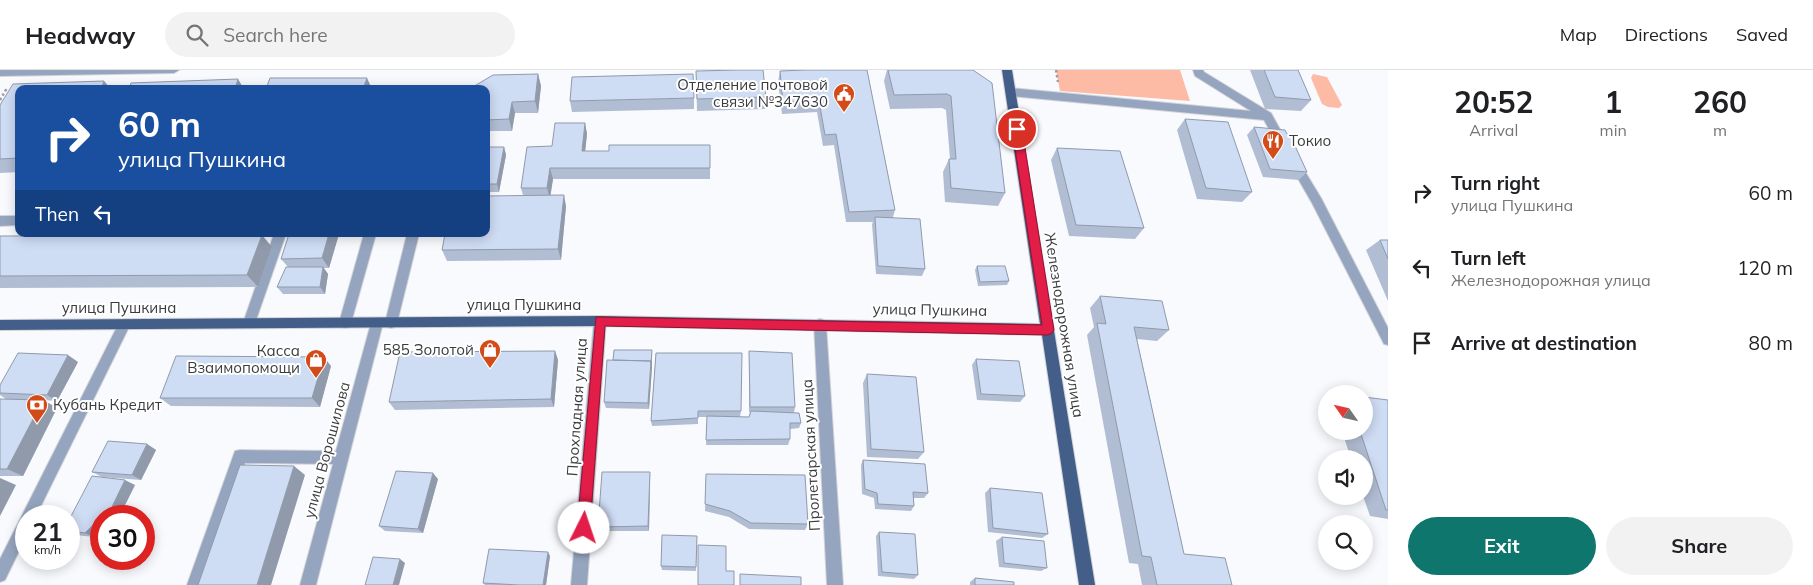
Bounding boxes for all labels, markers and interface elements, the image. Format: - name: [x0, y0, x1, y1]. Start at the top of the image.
- search box: [165, 12, 515, 57]
- text: Headway: [25, 20, 135, 50]
- icon: search: [183, 21, 211, 49]
- text: Search here: [223, 23, 328, 47]
- text: Map: [1560, 23, 1597, 46]
- text: Directions: [1625, 23, 1708, 46]
- text: Saved: [1736, 23, 1788, 46]
- place label: Отделение почтовой связи №347630: [677, 75, 828, 111]
- public building icon: Отделение почтовой связи №347630: [832, 82, 856, 113]
- text: 20:52: [1454, 83, 1534, 121]
- text: 1: [1604, 83, 1622, 121]
- text: 260: [1693, 83, 1747, 121]
- text: 60 m: [118, 102, 201, 146]
- icon: right: [35, 105, 100, 170]
- pin: [996, 108, 1038, 150]
- icon: arrive: [1003, 115, 1031, 143]
- text: Arrival: [1469, 120, 1518, 140]
- text: min: [1600, 120, 1627, 140]
- text: m: [1713, 120, 1727, 140]
- restaurant icon: Токио: [1261, 129, 1285, 160]
- place label: Токио: [1289, 131, 1331, 150]
- text: улица Пушкина: [118, 145, 286, 173]
- text: Turn right: [1451, 171, 1540, 195]
- icon: right: [1408, 179, 1436, 207]
- text: 60 m: [1749, 181, 1793, 205]
- text: улица Пушкина: [1451, 195, 1573, 215]
- icon: left: [89, 200, 117, 228]
- text: Then: [35, 202, 79, 226]
- street label: Железнодорожная улица: [1040, 231, 1089, 419]
- text: Turn left: [1451, 246, 1526, 270]
- icon: left: [1408, 254, 1436, 282]
- text: 120 m: [1737, 256, 1793, 280]
- text: Железнодорожная улица: [1451, 270, 1651, 290]
- street label: улица Пушкина: [467, 295, 581, 314]
- street label: улица Пушкина: [62, 298, 176, 317]
- street label: улица Пушкина: [873, 299, 987, 320]
- icon: arrive: [1408, 329, 1436, 357]
- text: Arrive at destination: [1451, 331, 1637, 355]
- text: 80 m: [1749, 331, 1793, 355]
- street label: Прохладная улица: [562, 337, 591, 477]
- shop icon: 585 Золотой: [478, 338, 502, 369]
- place label: 585 Золотой: [383, 340, 474, 359]
- place label: Касса Взаимопомощи: [187, 341, 300, 377]
- shop icon: Касса Взаимопомощи: [304, 348, 328, 379]
- street label: улица Ворошилова: [299, 379, 354, 520]
- street label: Пролетарская улица: [797, 379, 824, 531]
- north arrow: [1318, 385, 1372, 440]
- map controls: [1318, 385, 1373, 570]
- bank icon: Кубань Кредит: [25, 393, 49, 424]
- place label: Кубань Кредит: [53, 395, 162, 414]
- button: sound: [1318, 450, 1373, 505]
- position arrow: [557, 501, 609, 553]
- speed limit sign: 30: [90, 505, 155, 570]
- button: search: [1318, 515, 1373, 570]
- text: 21: [32, 516, 63, 547]
- button: Exit: [1408, 517, 1596, 575]
- button: Share: [1606, 517, 1793, 575]
- text: km/h: [34, 542, 61, 557]

